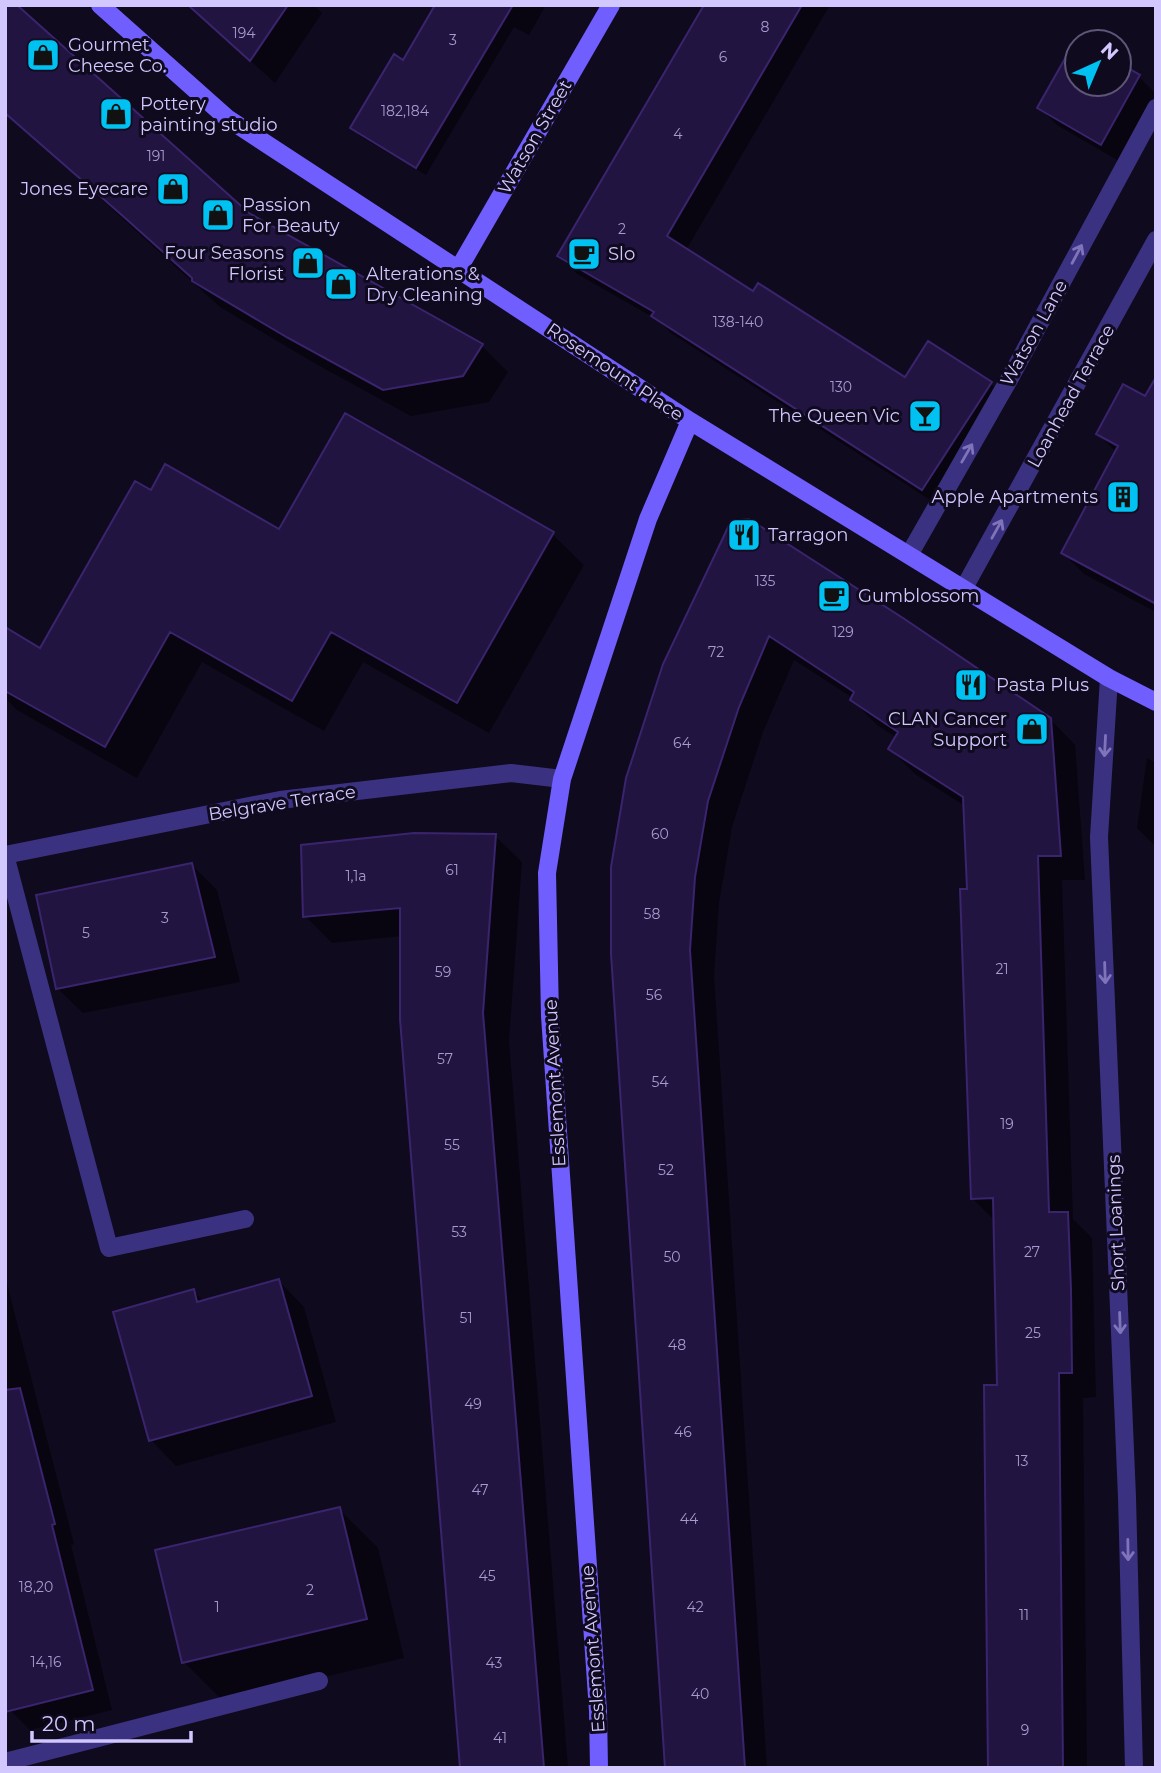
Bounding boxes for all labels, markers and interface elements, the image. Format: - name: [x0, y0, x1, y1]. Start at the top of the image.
- house number: 8: [761, 18, 770, 36]
- house number: 194: [233, 24, 256, 42]
- north arrow: [1063, 28, 1133, 98]
- house number: 3: [449, 31, 457, 49]
- place label: Gourmet Cheese Co.: [68, 34, 166, 77]
- shop icon: Gourmet Cheese Co.: [24, 36, 62, 74]
- text: N: [1096, 38, 1123, 65]
- house number: 6: [719, 48, 728, 66]
- street label: Watson Street: [493, 76, 577, 198]
- place label: Pottery painting studio: [140, 93, 278, 136]
- shop icon: Pottery painting studio: [97, 95, 135, 133]
- house number: 182,184: [381, 102, 430, 120]
- house number: 4: [673, 125, 683, 143]
- house number: 191: [147, 147, 165, 165]
- shop icon: Jones Eyecare: [154, 170, 192, 208]
- place label: Jones Eyecare: [19, 178, 148, 200]
- place label: Passion For Beauty: [242, 194, 340, 237]
- shop icon: Passion For Beauty: [199, 196, 237, 234]
- house number: 2: [618, 220, 626, 238]
- cafe icon: Slo: [565, 235, 603, 273]
- place label: Four Seasons Florist: [164, 242, 284, 285]
- place label: Slo: [608, 243, 635, 265]
- shop icon: Four Seasons Florist: [289, 244, 327, 282]
- one-way arrow: [1071, 244, 1084, 265]
- place label: Alterations & Dry Cleaning: [366, 263, 483, 306]
- shop icon: Alterations & Dry Cleaning: [322, 265, 360, 303]
- street label: Watson Lane: [996, 276, 1072, 390]
- house number: 138-140: [713, 313, 763, 331]
- street label: Rosemount Place: [543, 318, 688, 426]
- street label: Loanhead Terrace: [1023, 321, 1119, 471]
- house number: 130: [830, 378, 852, 396]
- bar icon: The Queen Vic: [906, 397, 944, 435]
- place label: The Queen Vic: [769, 405, 900, 427]
- one-way arrow: [961, 443, 974, 464]
- building icon: Apple Apartments: [1104, 478, 1142, 516]
- place label: Apple Apartments: [932, 486, 1098, 508]
- restaurant icon: Tarragon: [725, 516, 763, 554]
- one-way arrow: [990, 519, 1004, 539]
- place label: Tarragon: [768, 524, 848, 546]
- house number: 135: [755, 572, 775, 590]
- cafe icon: Gumblossom: [815, 577, 853, 615]
- place label: Gumblossom: [858, 585, 979, 607]
- house number: 129: [832, 623, 854, 641]
- house number: 72: [708, 643, 724, 661]
- restaurant icon: Pasta Plus: [952, 666, 990, 704]
- place label: Pasta Plus: [996, 674, 1089, 696]
- place label: CLAN Cancer Support: [888, 708, 1007, 751]
- shop icon: CLAN Cancer Support: [1013, 710, 1051, 748]
- house number: 64: [673, 734, 692, 752]
- one-way arrow: [1098, 734, 1111, 757]
- street label: Belgrave Terrace: [207, 780, 357, 826]
- house number: 60: [651, 825, 669, 843]
- house number: 61: [445, 861, 459, 879]
- house number: 1,1a: [345, 867, 367, 885]
- house number: 58: [644, 905, 660, 923]
- house number: 3: [161, 909, 169, 927]
- house number: 5: [82, 924, 90, 942]
- house number: 21: [995, 960, 1009, 978]
- one-way arrow: [1098, 961, 1111, 984]
- house number: 59: [435, 963, 451, 981]
- house number: 56: [646, 986, 663, 1004]
- street label: Esslemont Avenue: [540, 999, 570, 1167]
- house number: 57: [437, 1050, 453, 1068]
- house number: 54: [651, 1073, 669, 1091]
- house number: 19: [1000, 1115, 1014, 1133]
- house number: 55: [444, 1136, 460, 1154]
- street label: Short Loanings: [1103, 1154, 1129, 1292]
- house number: 52: [658, 1161, 674, 1179]
- house number: 53: [451, 1223, 467, 1241]
- house number: 27: [1024, 1243, 1040, 1261]
- house number: 50: [663, 1248, 681, 1266]
- house number: 51: [460, 1309, 472, 1327]
- one-way arrow: [1113, 1311, 1126, 1334]
- house number: 25: [1025, 1324, 1041, 1342]
- house number: 48: [668, 1336, 686, 1354]
- house number: 49: [464, 1395, 482, 1413]
- house number: 46: [674, 1423, 692, 1441]
- house number: 13: [1016, 1452, 1029, 1470]
- house number: 47: [472, 1481, 488, 1499]
- house number: 44: [680, 1510, 699, 1528]
- one-way arrow: [1122, 1538, 1135, 1561]
- street label: Esslemont Avenue: [576, 1564, 610, 1733]
- house number: 45: [478, 1567, 496, 1585]
- house number: 18,20: [19, 1578, 53, 1596]
- house number: 2: [306, 1581, 314, 1599]
- house number: 1: [214, 1598, 220, 1616]
- house number: 42: [686, 1598, 704, 1616]
- house number: 11: [1019, 1606, 1029, 1624]
- house number: 14,16: [31, 1653, 62, 1671]
- house number: 43: [486, 1654, 503, 1672]
- house number: 40: [691, 1685, 709, 1703]
- scale bar: [32, 1700, 191, 1744]
- text: 20 m: [42, 1711, 96, 1736]
- house number: 9: [1021, 1721, 1029, 1739]
- house number: 41: [493, 1729, 507, 1747]

